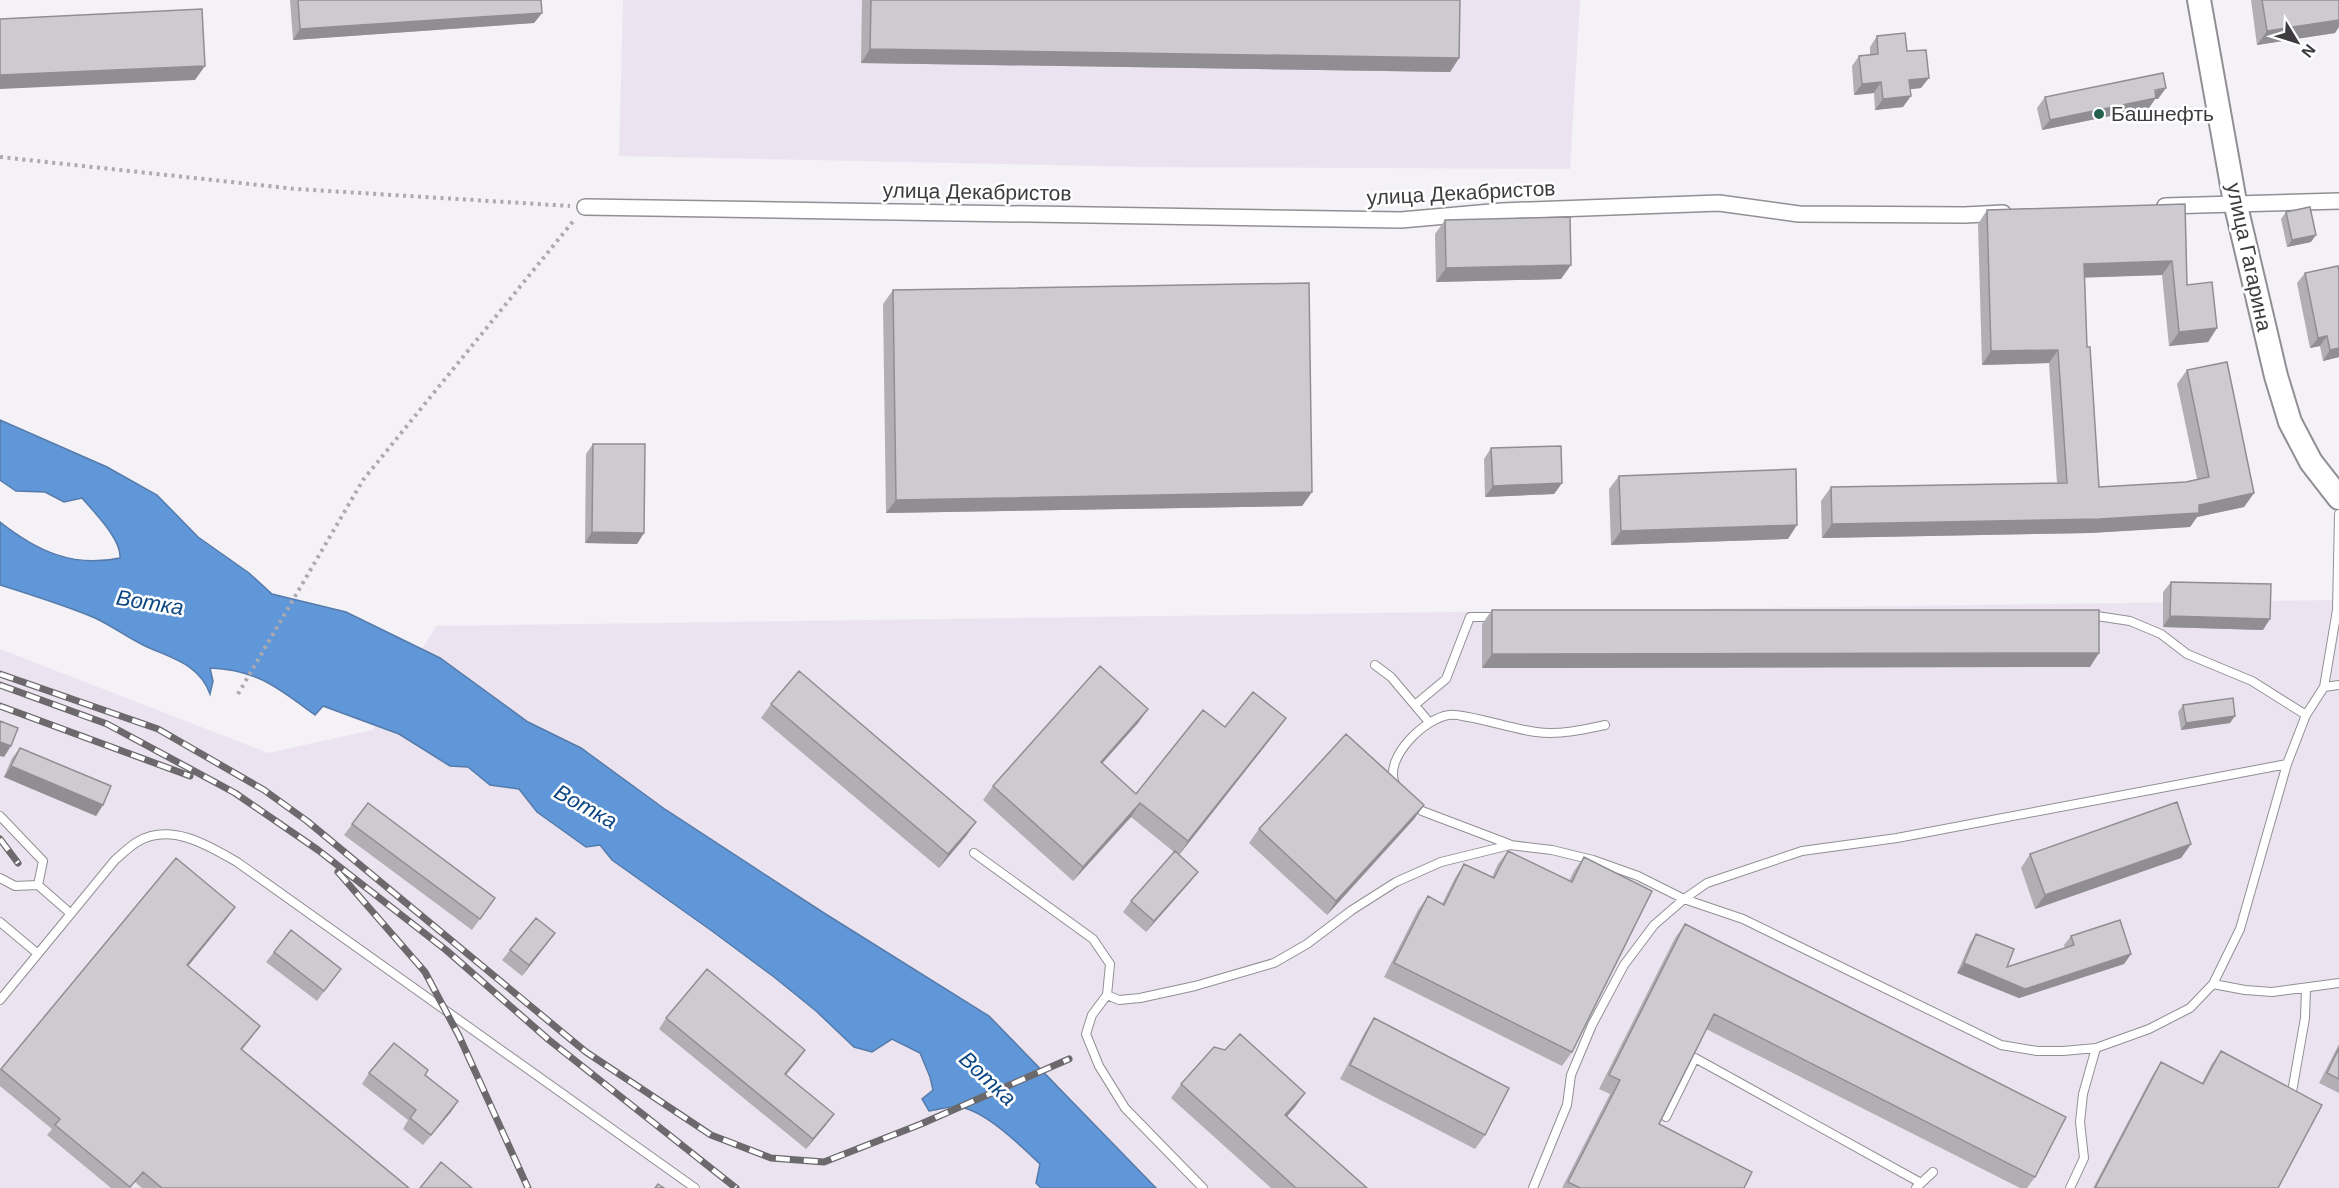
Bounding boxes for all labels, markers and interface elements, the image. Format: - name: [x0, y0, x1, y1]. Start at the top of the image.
- north arrow: [2267, 12, 2327, 72]
- text: N: [2298, 41, 2319, 61]
- place label: Башнефть: [2111, 102, 2214, 125]
- marker: Башнефть: [2092, 107, 2106, 121]
- street label: улица Декабристов: [1366, 176, 1556, 209]
- street label: улица Декабристов: [882, 178, 1072, 205]
- street label: улица Гагарина: [2223, 181, 2277, 333]
- water label: Вотка: [114, 585, 185, 620]
- water label: Вотка: [550, 779, 621, 834]
- water label: Вотка: [954, 1046, 1021, 1111]

